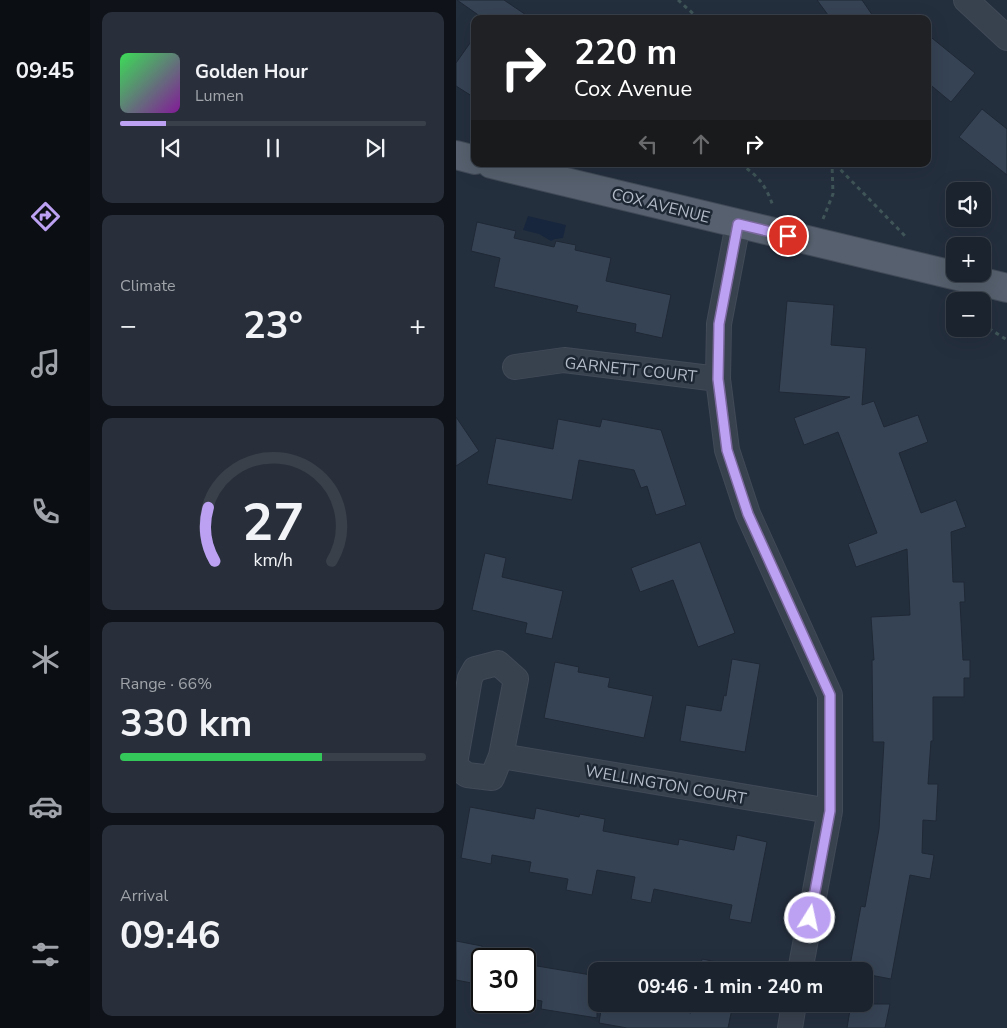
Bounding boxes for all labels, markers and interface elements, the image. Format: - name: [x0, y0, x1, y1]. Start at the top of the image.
- text: 220 m: [574, 29, 677, 76]
- icon: right: [491, 35, 556, 100]
- text: 09:45: [16, 56, 74, 86]
- text: Golden Hour: [195, 59, 308, 85]
- text: Cox Avenue: [574, 74, 692, 104]
- text: Lumen: [195, 85, 244, 107]
- icon: left: [634, 130, 662, 158]
- icon: ahead: [687, 130, 715, 158]
- icon: right: [740, 130, 768, 158]
- icon: previous: [157, 134, 185, 162]
- icon: pause: [259, 134, 287, 162]
- icon: next: [361, 134, 389, 162]
- map controls: [946, 182, 991, 337]
- button: sound: [946, 182, 991, 227]
- street label: COX AVENUE: [609, 183, 712, 229]
- icon: directions: [28, 199, 63, 234]
- pin: [767, 215, 809, 257]
- icon: arrive: [774, 222, 802, 250]
- button: +: [946, 237, 991, 282]
- text: Climate: [120, 275, 175, 297]
- button: −: [946, 292, 991, 337]
- text: 23°: [243, 300, 303, 351]
- text: −: [120, 307, 137, 345]
- text: +: [409, 307, 426, 345]
- icon: music: [28, 346, 63, 381]
- street label: GARNETT COURT: [564, 352, 698, 388]
- text: 27: [242, 487, 304, 558]
- icon: phone: [28, 494, 63, 529]
- text: km/h: [253, 548, 293, 572]
- icon: climate: [28, 642, 63, 677]
- text: Range · 66%: [120, 673, 212, 695]
- text: 330 km: [120, 698, 252, 749]
- street label: WELLINGTON COURT: [584, 760, 748, 810]
- icon: car: [28, 789, 63, 824]
- text: Arrival: [120, 885, 168, 907]
- position arrow: [783, 891, 835, 943]
- text: 09:46: [120, 910, 221, 961]
- icon: filters: [28, 937, 63, 972]
- speed limit sign: 30: [471, 948, 536, 1013]
- text: 09:46 · 1 min · 240 m: [638, 974, 823, 1000]

